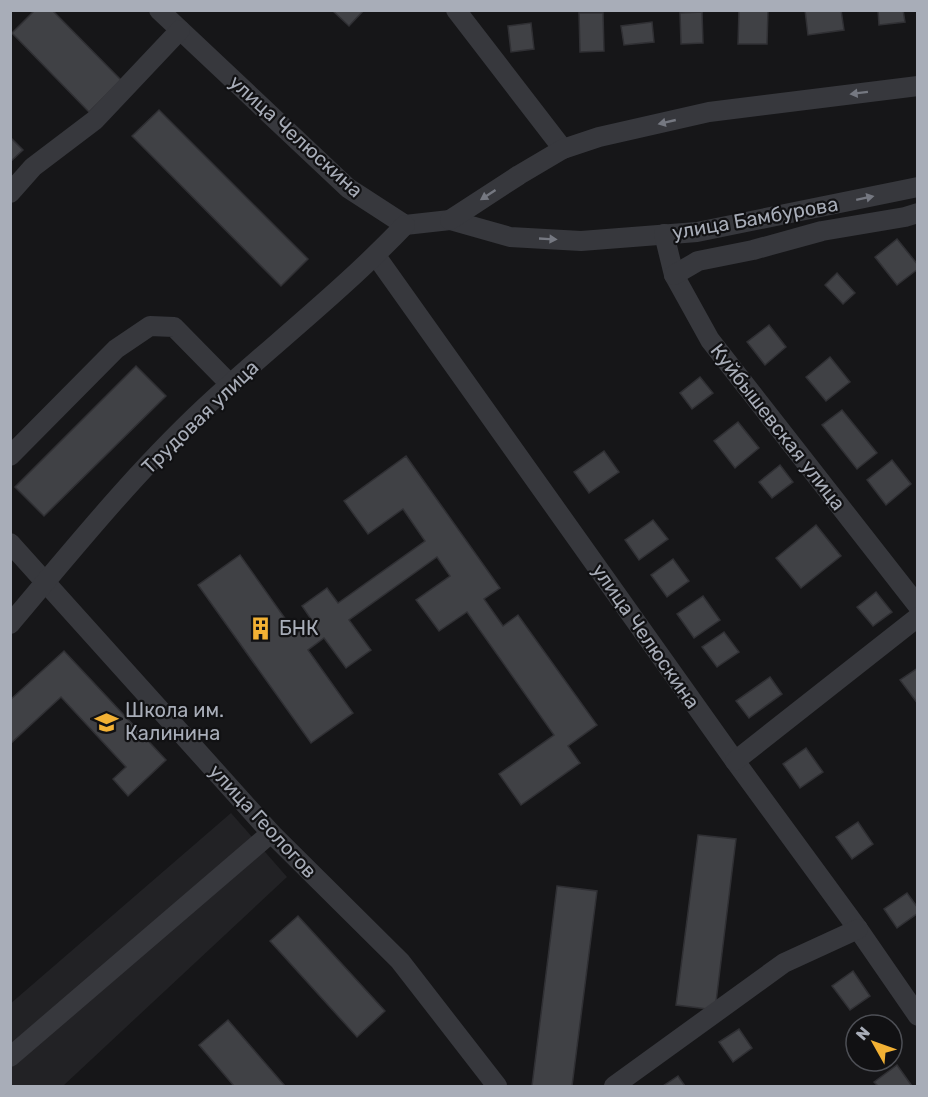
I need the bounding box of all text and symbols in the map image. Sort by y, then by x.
street label: улица Челюскина [224,70,368,202]
one-way arrow [850,88,869,97]
one-way arrow [657,118,676,127]
one-way arrow [481,189,497,201]
street label: улица Бамбурова [670,192,840,244]
one-way arrow [856,192,875,202]
one-way arrow [539,234,558,243]
street label: Куйбышевская улица [705,339,851,515]
street label: Трудовая улица [137,355,263,479]
street label: улица Челюскина [587,559,705,713]
building icon: БНК [248,615,274,641]
place label: БНК [279,616,319,640]
place label: Школа им. Калинина [125,698,224,745]
school or university icon: Школа им. Калинина [94,709,120,735]
street label: улица Геологов [204,759,322,883]
north arrow [844,1013,904,1073]
text: N [852,1023,874,1044]

